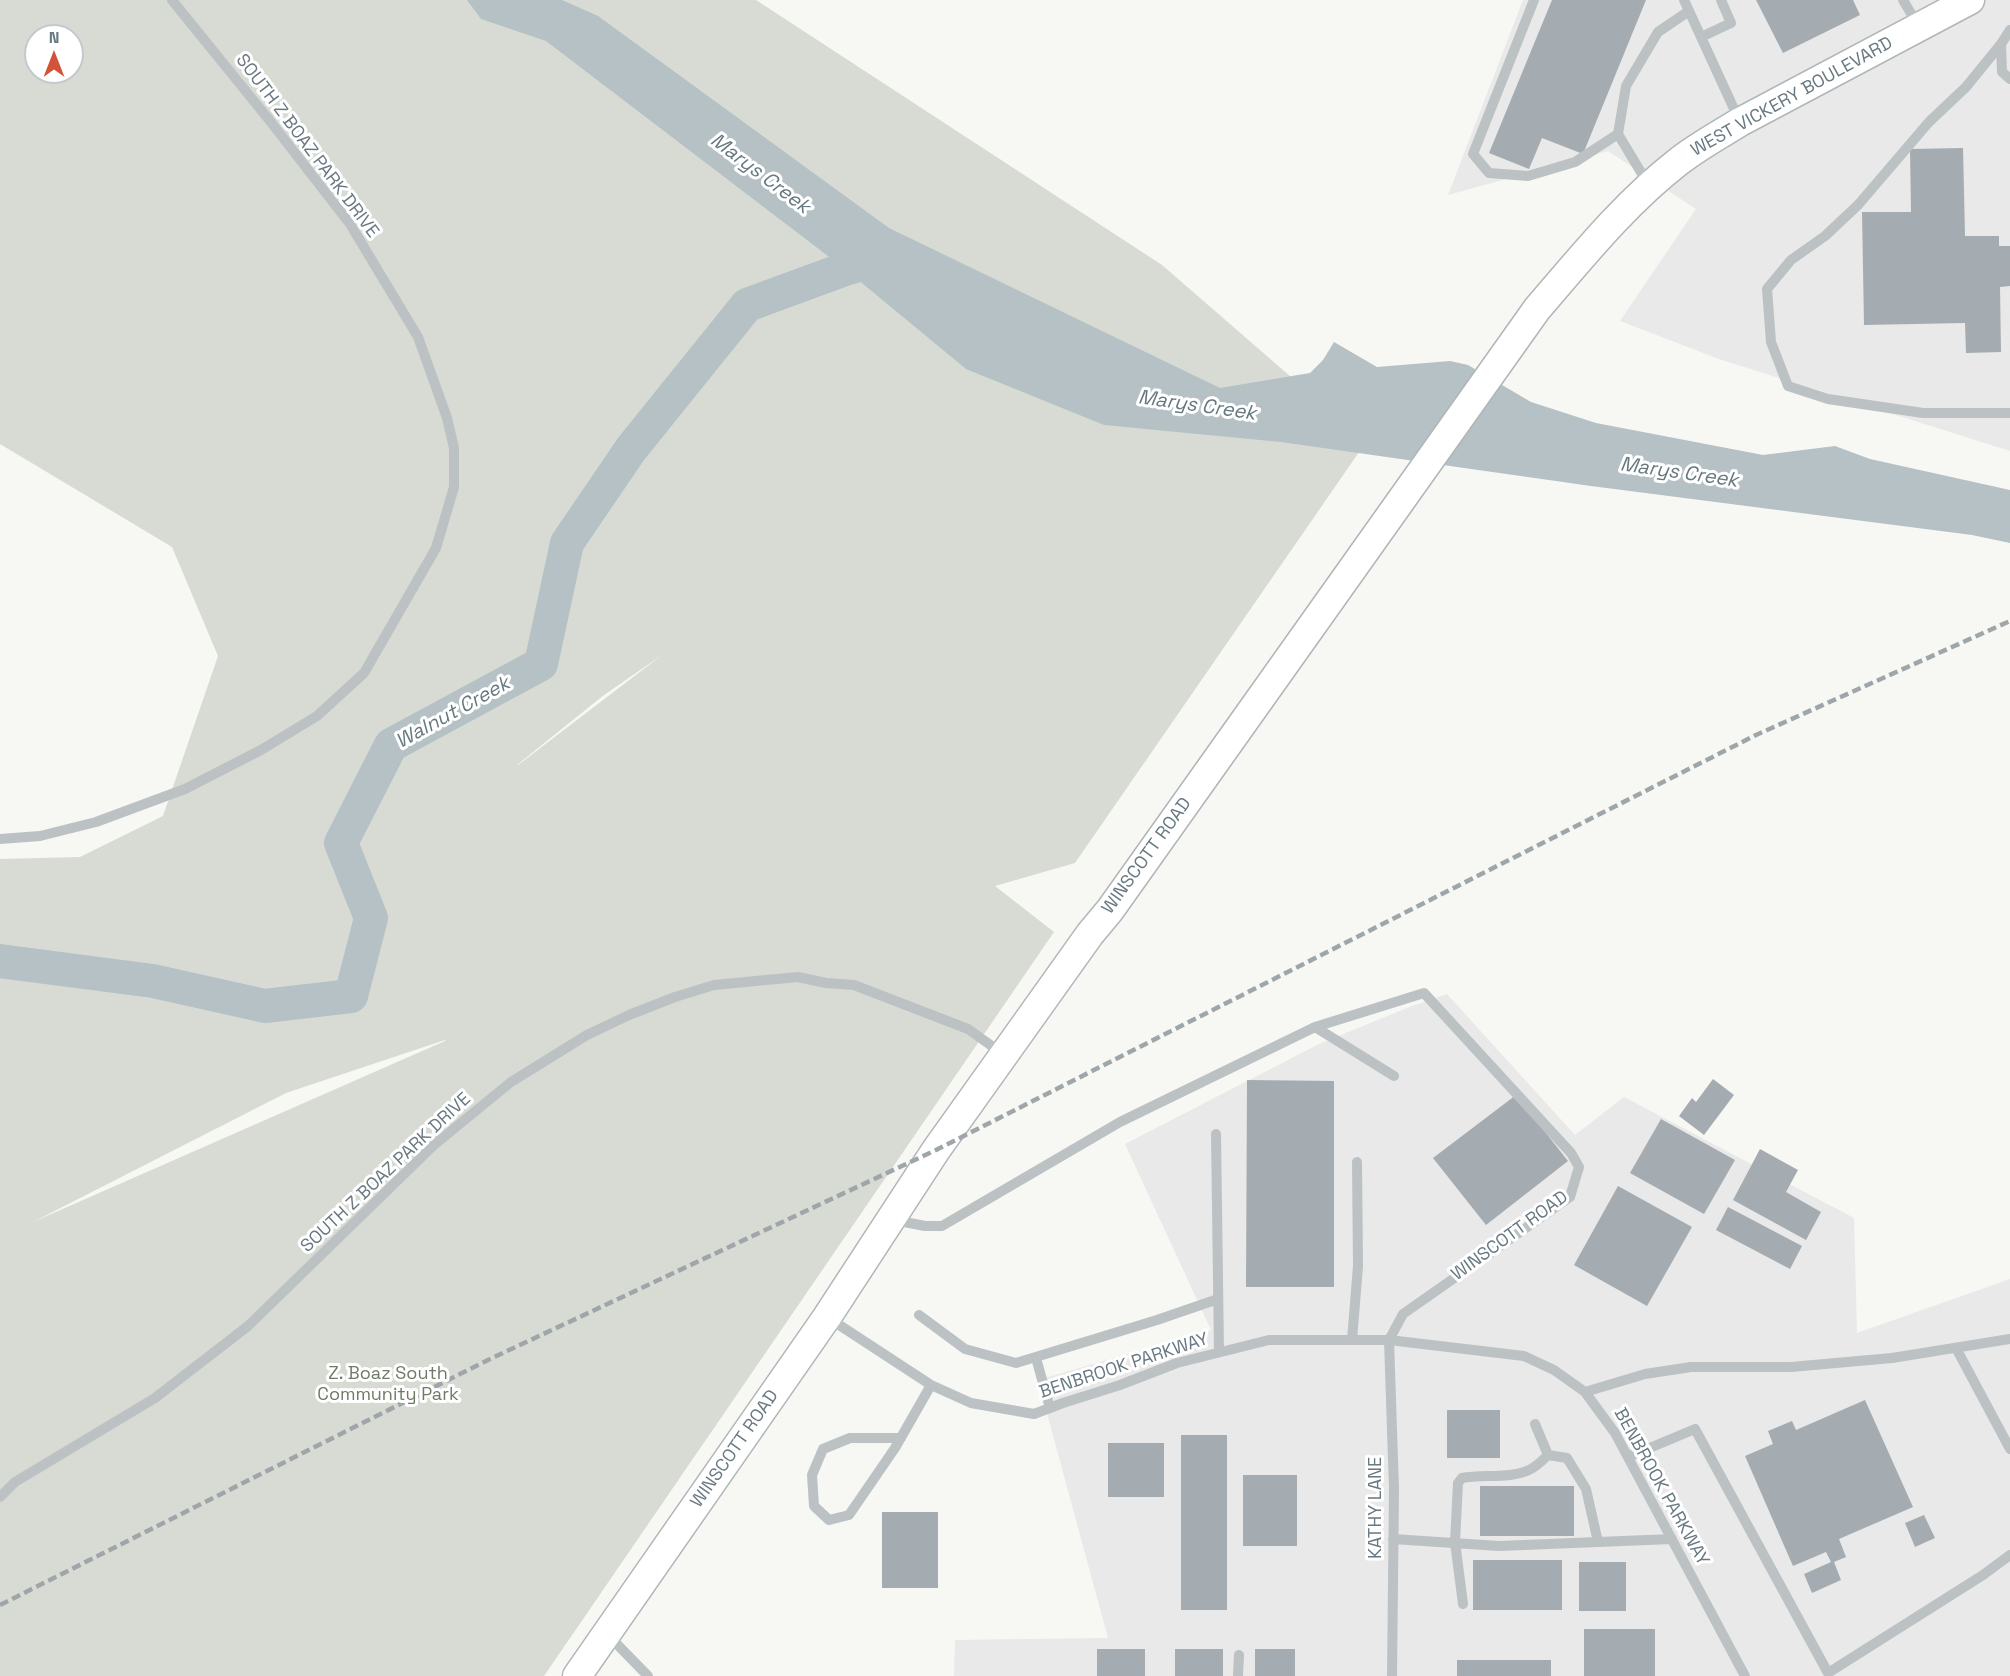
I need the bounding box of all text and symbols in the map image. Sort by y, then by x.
north arrow [24,24,84,84]
text: N [49,27,59,48]
street label: WEST VICKERY BOULEVARD [1687,32,1897,162]
street label: SOUTH Z BOAZ PARK DRIVE [231,50,383,242]
water label: Marys Creek [705,129,815,219]
water label: Marys Creek [1137,386,1257,426]
water label: Marys Creek [1619,453,1739,493]
water label: Walnut Creek [392,672,514,754]
street label: WINSCOTT ROAD [1098,794,1196,918]
street label: SOUTH Z BOAZ PARK DRIVE [297,1089,475,1257]
street label: WINSCOTT ROAD [1448,1187,1572,1285]
street label: BENBROOK PARKWAY [1037,1328,1211,1404]
park label: Z. Boaz South Community Park [317,1363,459,1406]
street label: WINSCOTT ROAD [686,1386,784,1512]
street label: BENBROOK PARKWAY [1609,1405,1713,1569]
street label: KATHY LANE [1365,1457,1387,1559]

